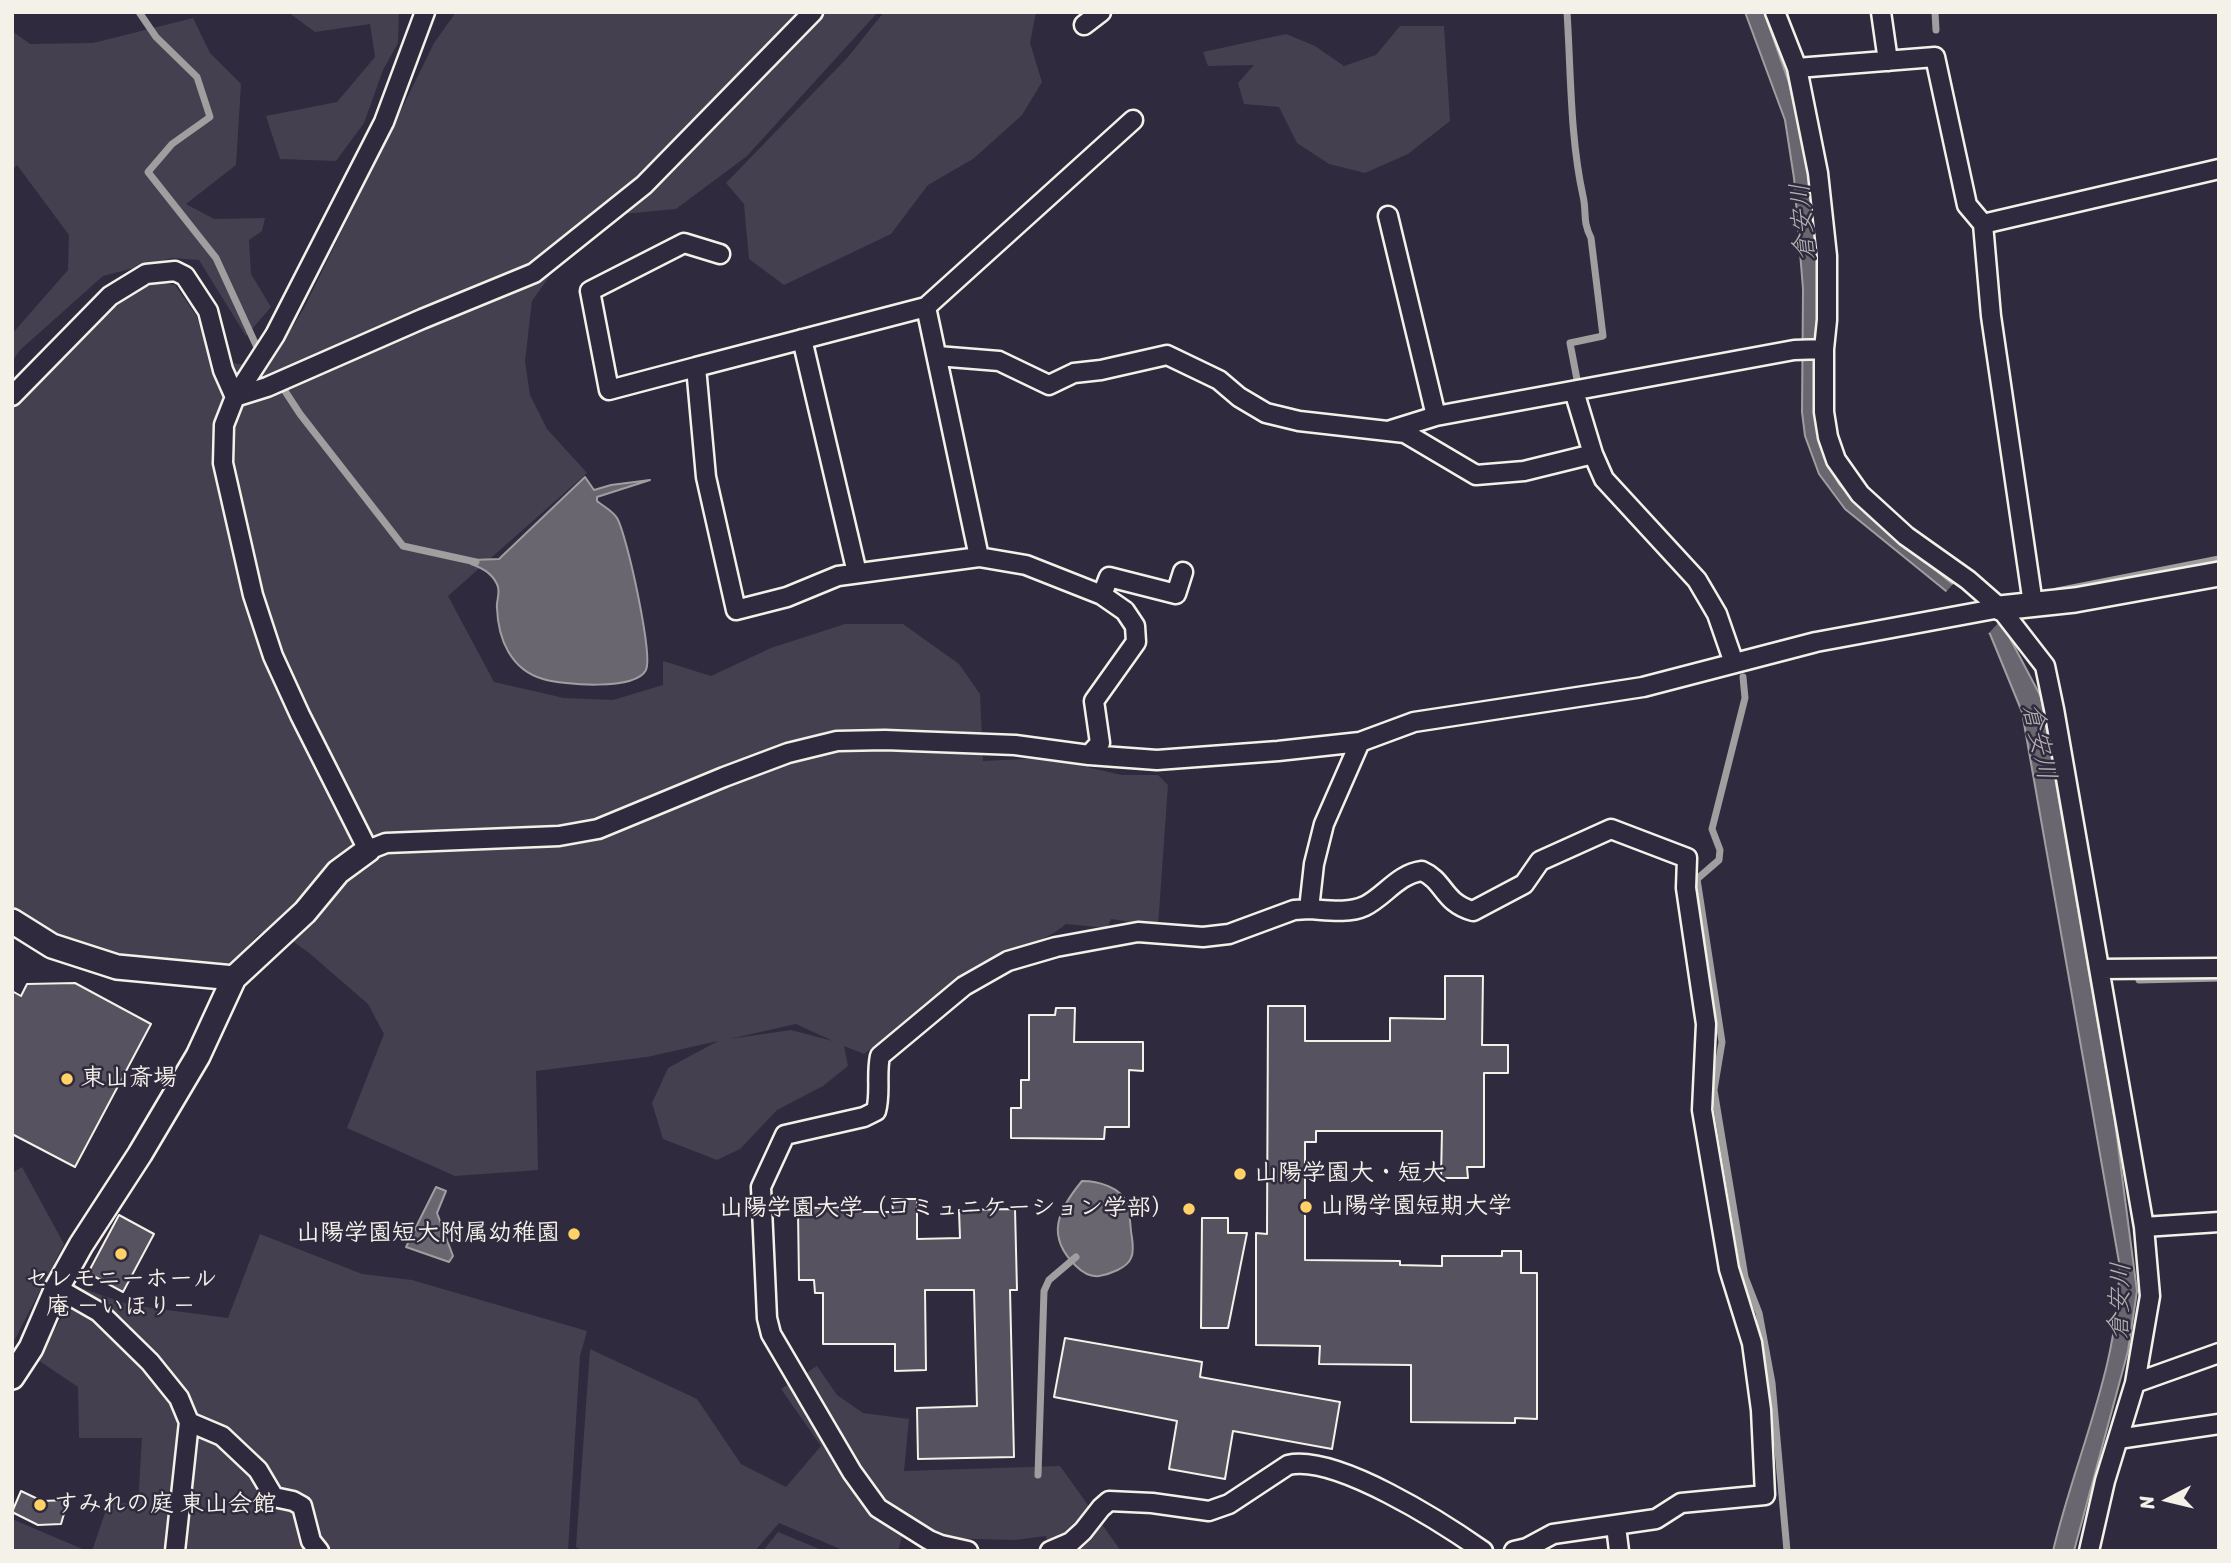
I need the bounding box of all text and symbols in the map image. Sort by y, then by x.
water label: 倉安川 [1786,182,1822,262]
water label: 倉安川 [2015,701,2061,783]
place label: 東山斎場 [81,1065,177,1093]
marker: 東山斎場 [59,1071,75,1087]
place label: 山陽学園大・短大 [1254,1160,1446,1188]
marker: 山陽学園大・短大 [1232,1166,1248,1182]
place label: 山陽学園短期大学 [1320,1193,1512,1221]
place label: 山陽学園大学（コミュニケーション学部） [719,1195,1175,1223]
marker: 山陽学園短期大学 [1298,1199,1314,1215]
marker: 山陽学園大学（コミュニケーション学部） [1181,1201,1197,1217]
place label: 山陽学園短大附属幼稚園 [296,1220,560,1248]
marker: 山陽学園短大附属幼稚園 [566,1226,582,1242]
marker: セレモニーホール 庵 －いほり－ [113,1246,129,1262]
water label: 倉安川 [2104,1261,2138,1341]
place label: セレモニーホール 庵 －いほり－ [25,1266,217,1322]
north arrow [2133,1465,2203,1535]
place label: すみれの庭 東山会館 [54,1491,276,1519]
text: N [2129,1494,2164,1511]
marker: すみれの庭 東山会館 [32,1497,48,1513]

